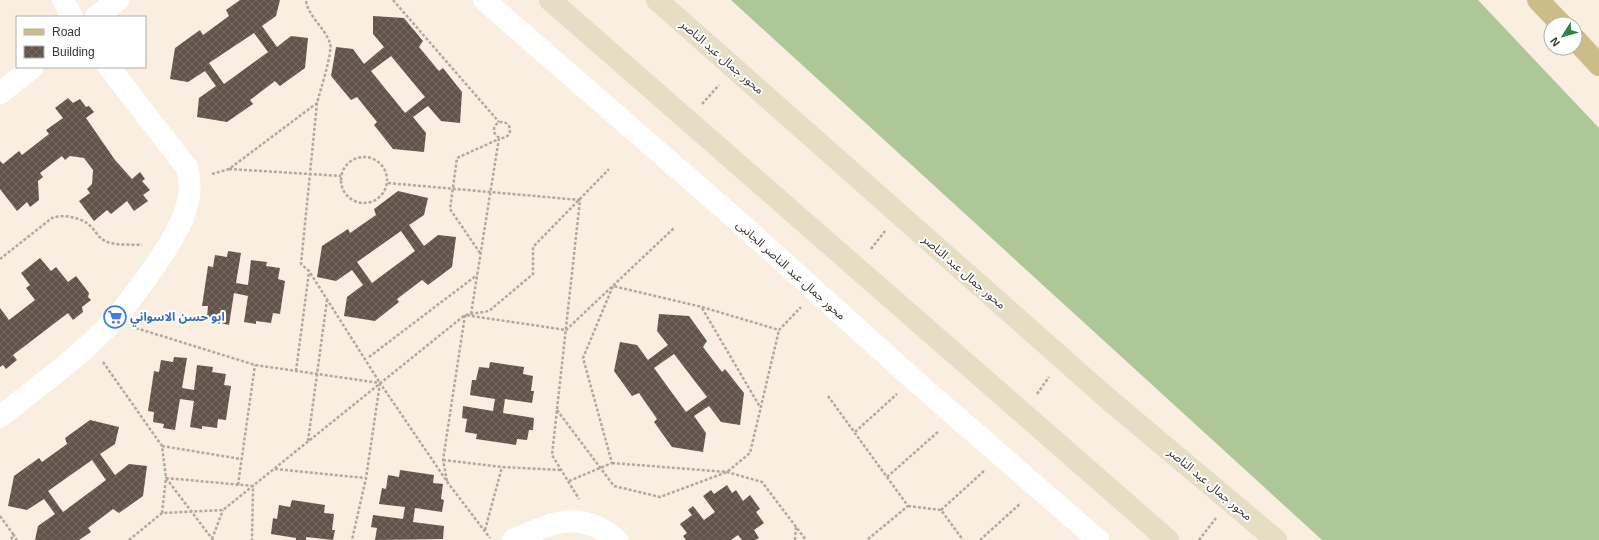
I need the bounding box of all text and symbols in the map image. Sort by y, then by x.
legend [16,16,146,68]
street label: محور جمال عبد الناصر [677,16,766,97]
north arrow [1543,16,1583,56]
text: Road [52,25,81,39]
text: N [1548,35,1562,49]
text: Building [52,45,95,59]
street label: محور جمال عبد الناصر الجانبى [733,217,849,323]
street label: محور جمال عبد الناصر [919,231,1008,312]
supermarket icon: ابو حسن الاسواني [102,304,128,330]
place label: ابو حسن الاسواني [130,310,225,327]
street label: محور جمال عبد الناصر [1164,444,1255,523]

